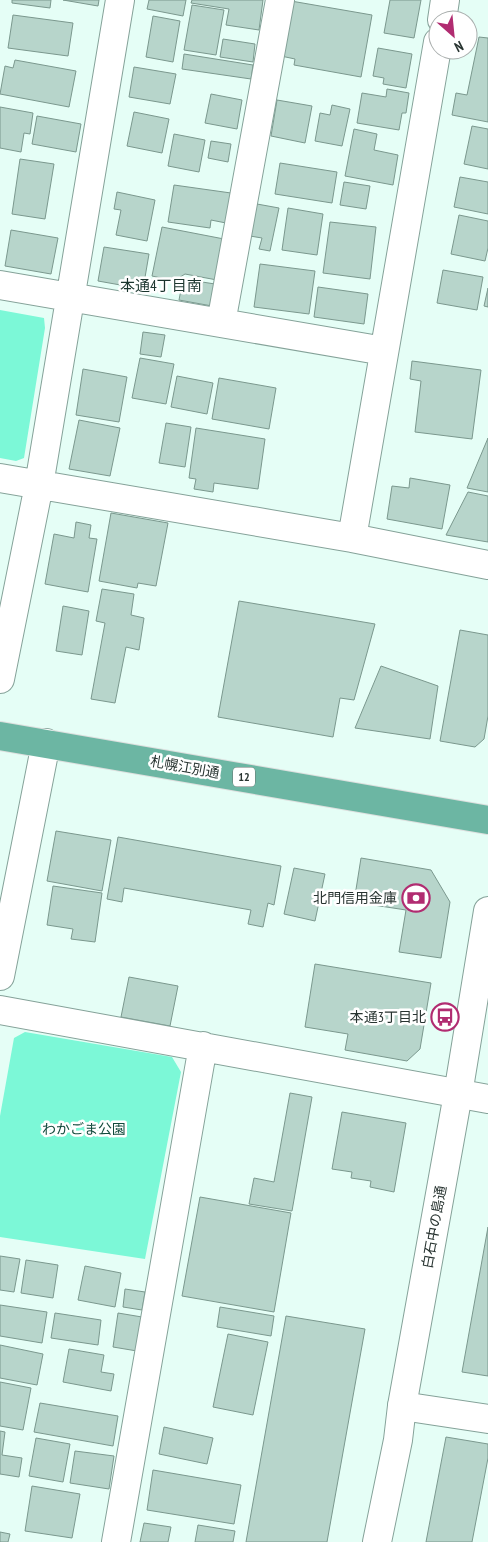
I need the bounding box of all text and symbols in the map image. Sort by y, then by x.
north arrow [428,10,478,60]
text: N [451,37,466,56]
district label: 本通4丁目南 [120,276,202,295]
street label: 札幌江別通 [149,752,221,782]
road number: 12 [233,768,255,786]
bank icon: 北門信用金庫 [401,883,431,913]
place label: 北門信用金庫 [313,889,397,907]
bus stop icon: 本通3丁目北 [430,1002,460,1032]
place label: 本通3丁目北 [350,1008,426,1026]
park label: わかごま公園 [42,1120,126,1138]
street label: 白石中の島通 [418,1184,450,1270]

